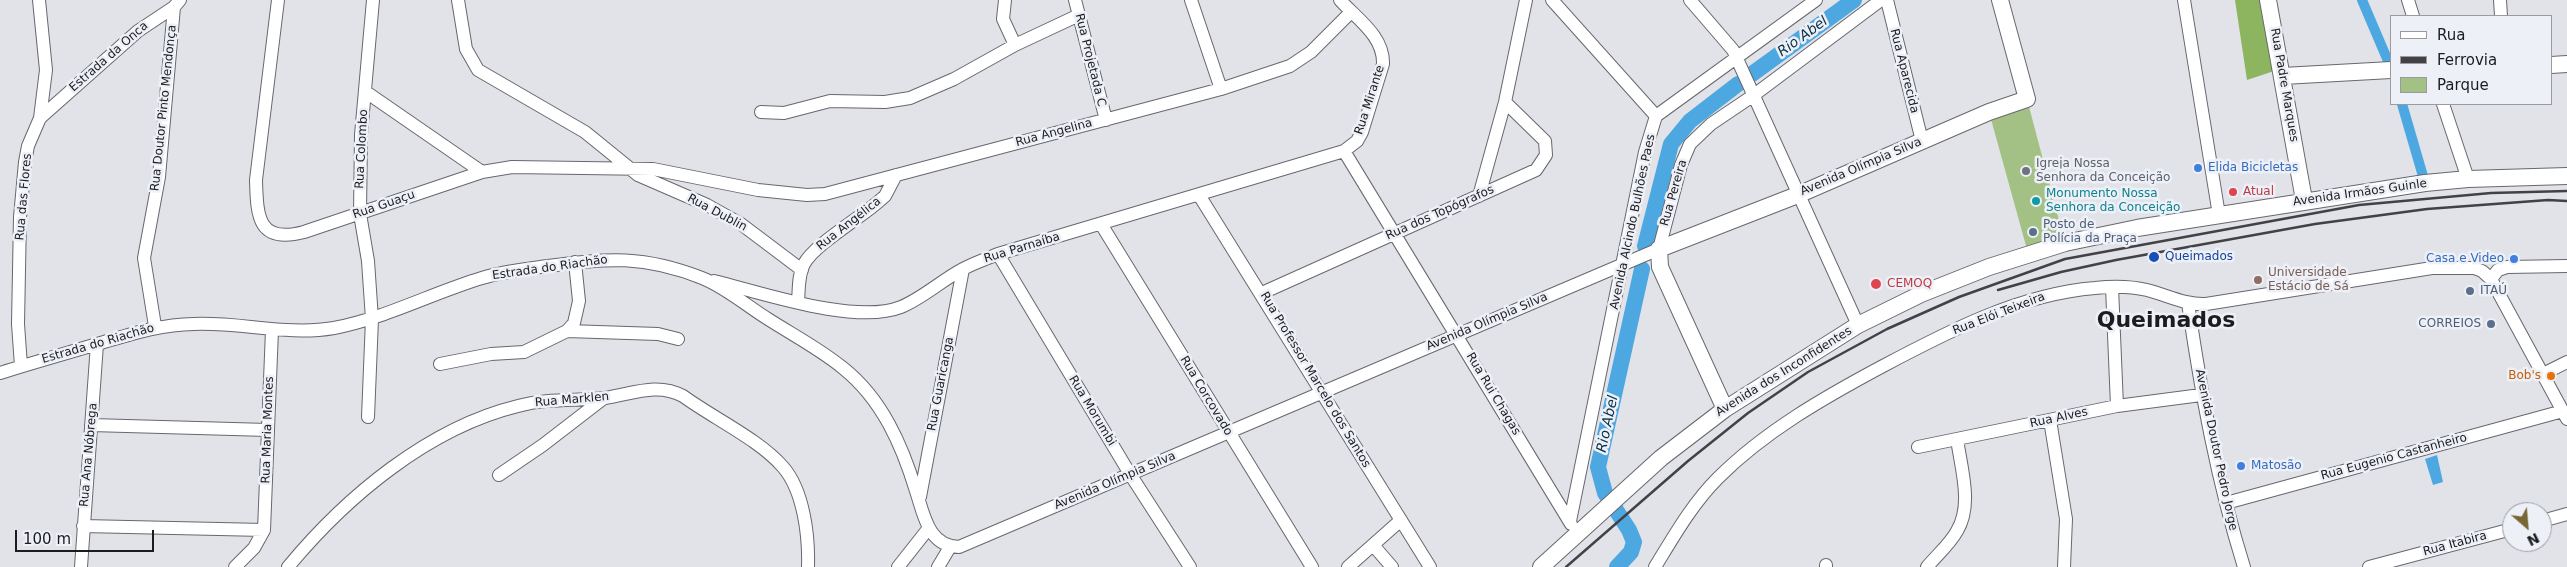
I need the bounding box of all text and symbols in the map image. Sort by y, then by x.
street label: Rua Projetada C [1071,12,1109,108]
water label: Rio Abel [1775,13,1831,61]
legend [2390,15,2552,105]
street label: Estrada da Onca [67,19,151,95]
street label: Rua Doutor Pinto Mendonça [148,24,180,192]
text: Rua [2437,26,2465,44]
street label: Rua Aparecida [1887,27,1921,115]
street label: Rua Padre Marques [2267,27,2301,143]
text: Ferrovia [2437,51,2497,69]
street label: Rua Mirante [1352,63,1388,137]
text: Parque [2437,76,2489,94]
street label: Rua Colombo [353,109,371,189]
street label: Rua Angelina [1014,116,1094,150]
street label: Avenida Alcindo Bulhões Paes [1607,133,1659,311]
street label: Avenida Olímpia Silva [1798,135,1924,199]
street label: Rua das Flores [13,153,35,241]
place label: Igreja Nossa Senhora da Conceição [2036,157,2170,185]
street label: Rua Pereira [1658,158,1690,228]
place label: Elida Bicicletas [2208,161,2298,175]
marker: Elida Bicicletas [2192,162,2204,174]
marker: Igreja Nossa Senhora da Conceição [2020,165,2032,177]
street label: Avenida Irmãos Guinle [2292,176,2428,210]
street label: Rua dos Topógrafos [1384,183,1496,243]
place label: Atual [2243,185,2274,199]
marker: Atual [2227,186,2239,198]
place label: Monumento Nossa Senhora da Conceição [2046,187,2180,215]
street label: Rua Guaçu [351,188,417,222]
street label: Rua Dublin [685,191,749,235]
street label: Rua Angélica [814,194,884,254]
marker: Monumento Nossa Senhora da Conceição [2030,195,2042,207]
place label: Posto de Polícia da Praça [2043,218,2137,246]
marker: Posto de Polícia da Praça [2027,226,2039,238]
street label: Rua Parnaíba [982,230,1062,266]
marker: Queimados [2147,250,2161,264]
place label: Queimados [2165,250,2233,264]
place label: Casa e Video [2426,252,2504,266]
street label: Estrada do Riachão [491,253,609,283]
marker: Casa e Video [2508,253,2520,265]
place label: Universidade Estácio de Sá [2268,266,2349,294]
marker: Universidade Estácio de Sá [2252,274,2264,286]
marker: CEMOQ [1869,277,1883,291]
place label: CEMOQ [1887,277,1932,291]
place label: ITAÚ [2480,284,2507,298]
marker: ITAÚ [2464,285,2476,297]
street label: Rua Professor Marcelo dos Santos [1257,289,1373,471]
street label: Avenida Olímpia Silva [1424,290,1550,354]
street label: Rua Elói Teixeira [1951,290,2047,338]
district label: Queimados [2097,308,2235,334]
place label: CORREIOS [2418,317,2481,331]
marker: CORREIOS [2485,318,2497,330]
street label: Estrada do Riachão [40,321,156,367]
street label: Avenida dos Inconfidentes [1713,324,1855,420]
street label: Rua Guaricanga [925,336,957,432]
street label: Rua Rui Chagas [1463,350,1523,438]
street label: Rua Corcovado [1177,354,1235,438]
street label: Avenida Doutor Pedro Jorge [2192,368,2240,532]
place label: Bob's [2508,369,2541,383]
marker: Bob's [2545,370,2557,382]
street label: Rua Morumbi [1065,373,1119,449]
street label: Rua Maria Montes [259,376,277,484]
street label: Rua Marklen [534,390,610,410]
water label: Rio Abel [1594,394,1622,454]
street label: Rua Ana Nóbrega [77,402,101,508]
street label: Rua Alves [2029,405,2089,431]
street label: Rua Eugenio Castanheiro [2319,431,2469,483]
street label: Avenida Olímpia Silva [1052,449,1178,513]
place label: Matosão [2251,459,2302,473]
marker: Matosão [2235,460,2247,472]
north arrow [2502,502,2552,552]
scale bar [18,520,156,552]
street label: Rua Itabira [2422,529,2488,559]
text: 100 m [23,530,71,548]
text: N [2525,530,2542,549]

